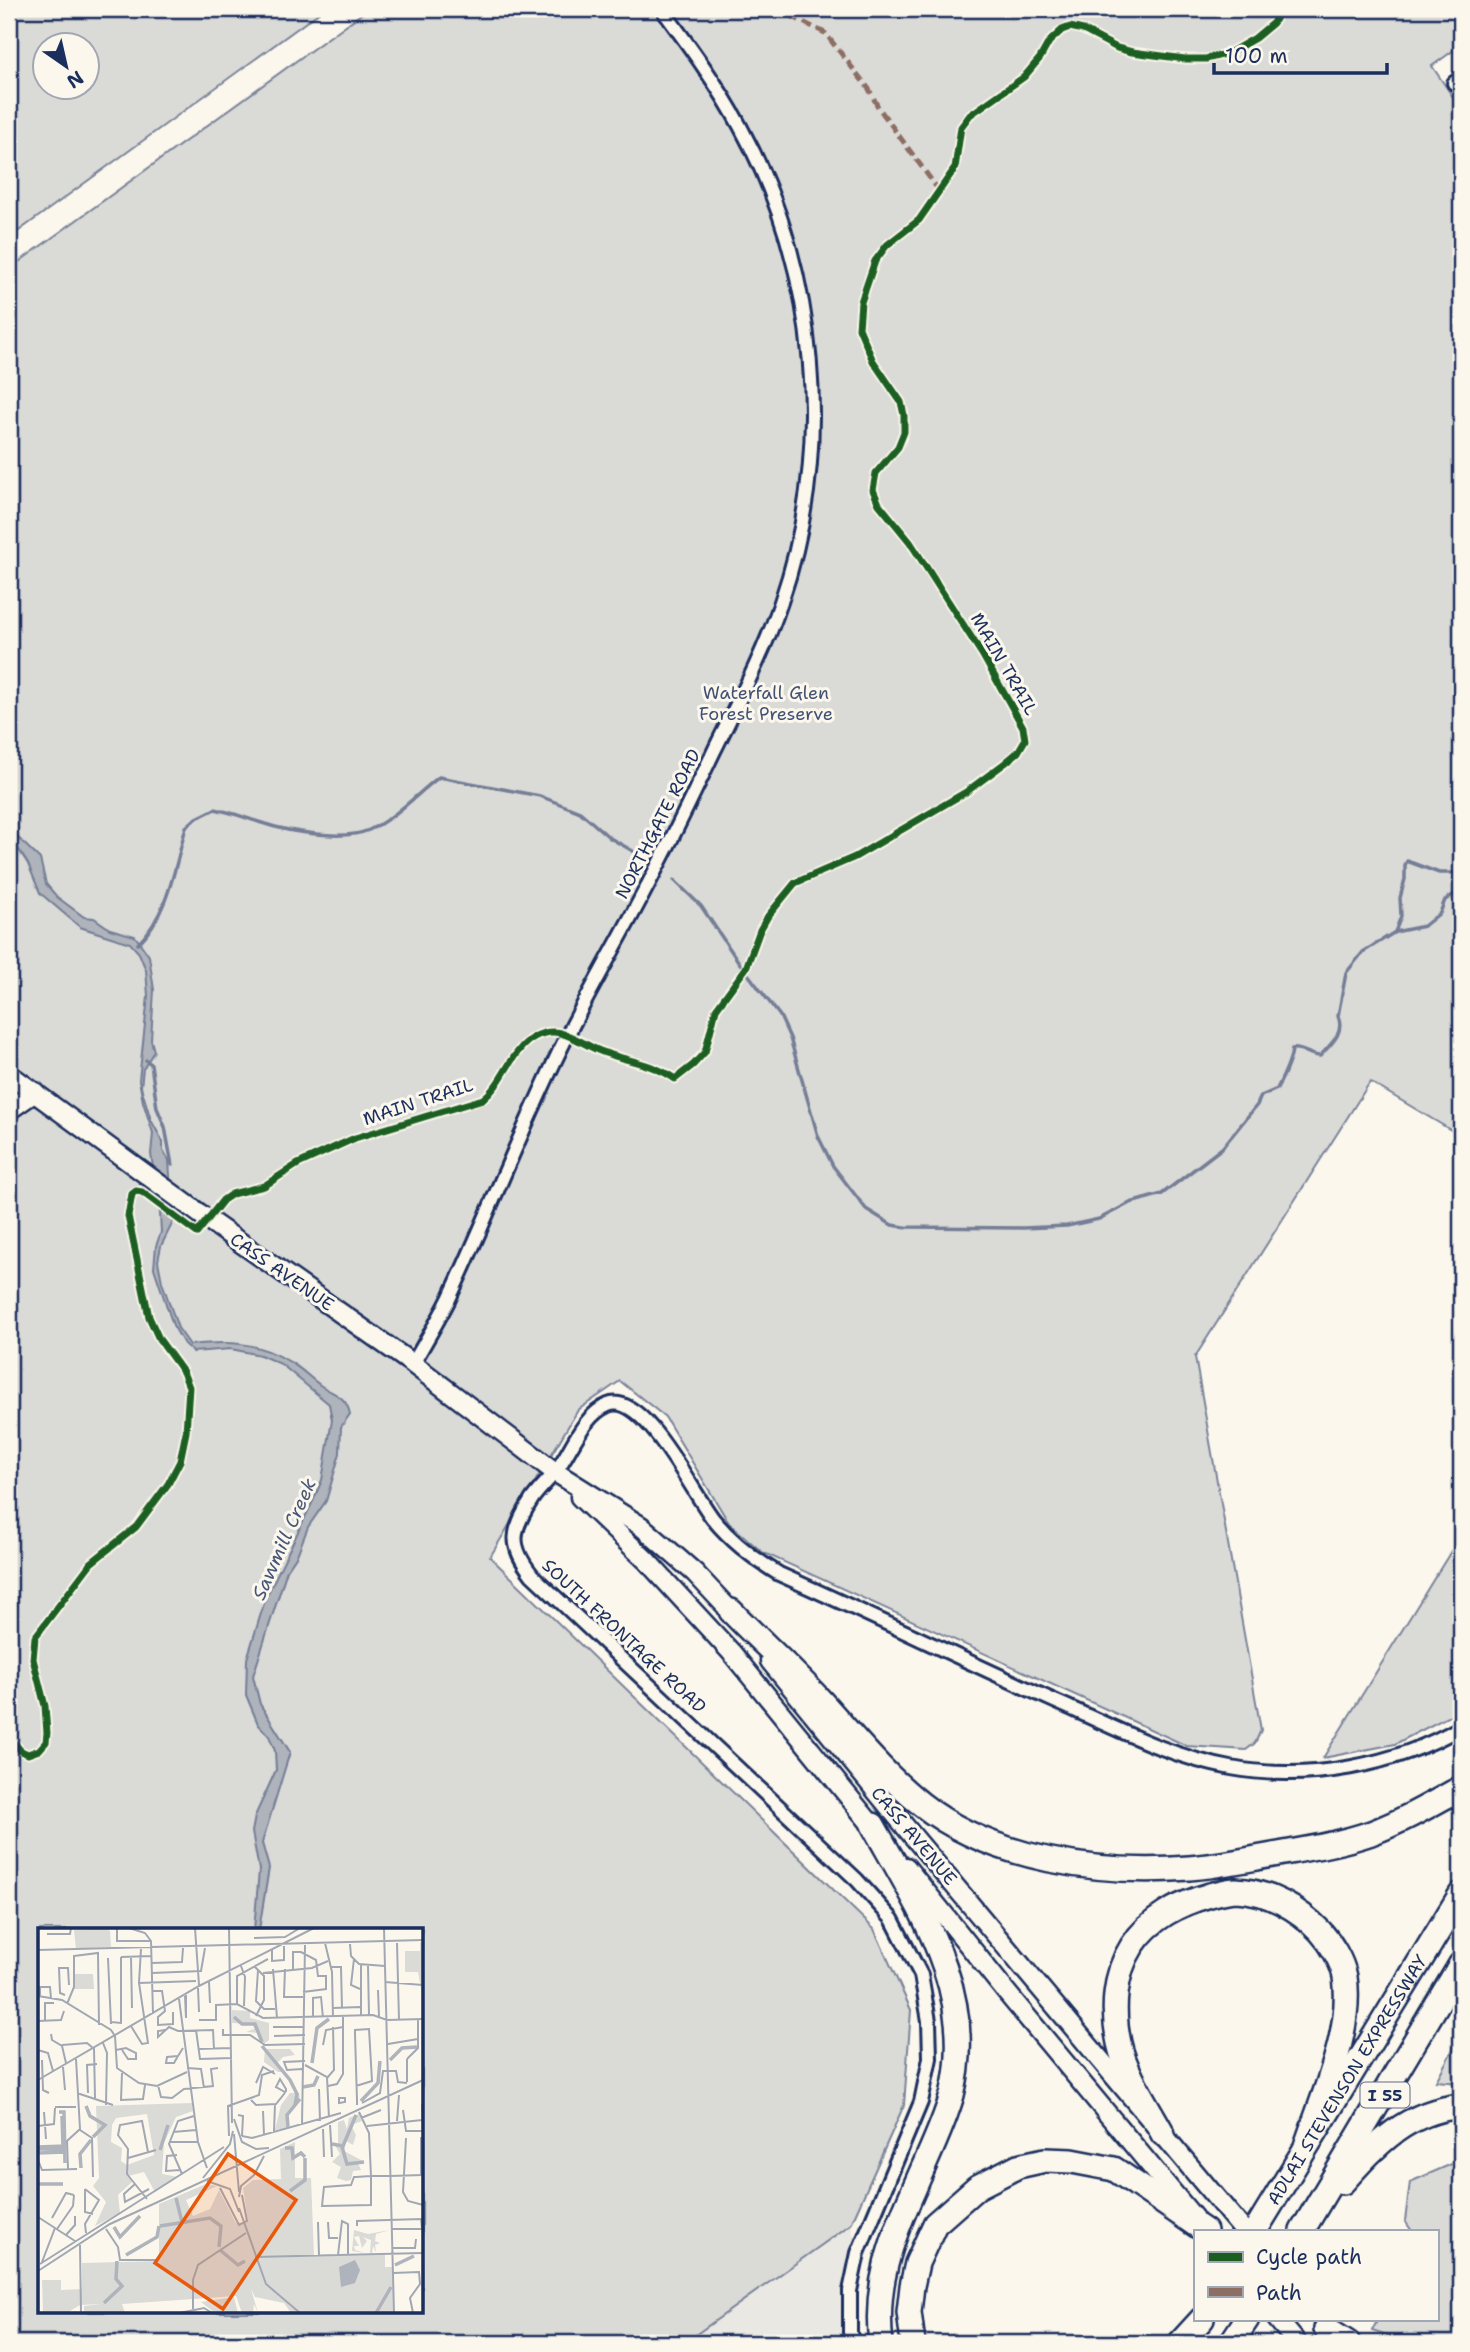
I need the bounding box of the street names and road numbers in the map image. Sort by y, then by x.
street label: MAIN TRAIL [965,608,1043,720]
street label: NORTHGATE ROAD [610,745,706,903]
street label: MAIN TRAIL [360,1073,476,1131]
street label: CASS AVENUE [225,1227,339,1317]
street label: SOUTH FRONTAGE ROAD [537,1554,711,1718]
street label: CASS AVENUE [866,1782,962,1890]
street label: ADLAI STEVENSON EXPRESSWAY [1262,1950,1433,2210]
road number: I 55 [1360,2082,1410,2108]

